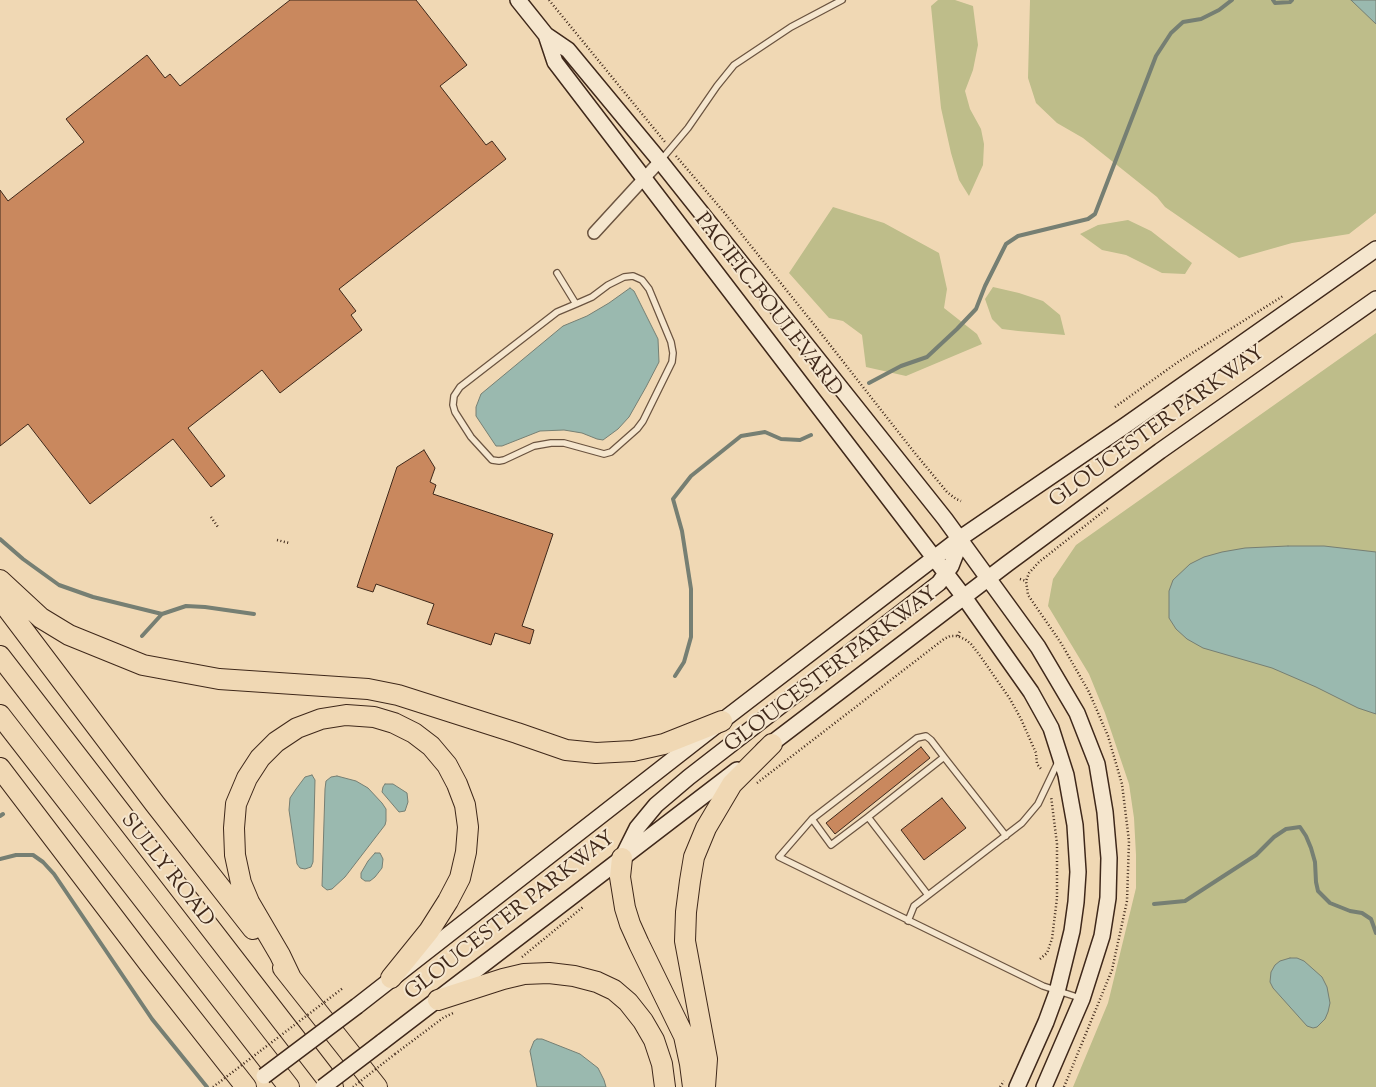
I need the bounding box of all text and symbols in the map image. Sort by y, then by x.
street label: PACIFIC BOULEVARD [687,209,847,403]
street label: GLOUCESTER PARKWAY [1045,341,1271,515]
street label: GLOUCESTER PARKWAY [721,583,943,759]
street label: SULLY ROAD [114,809,218,933]
street label: GLOUCESTER PARKWAY [401,827,621,1007]

